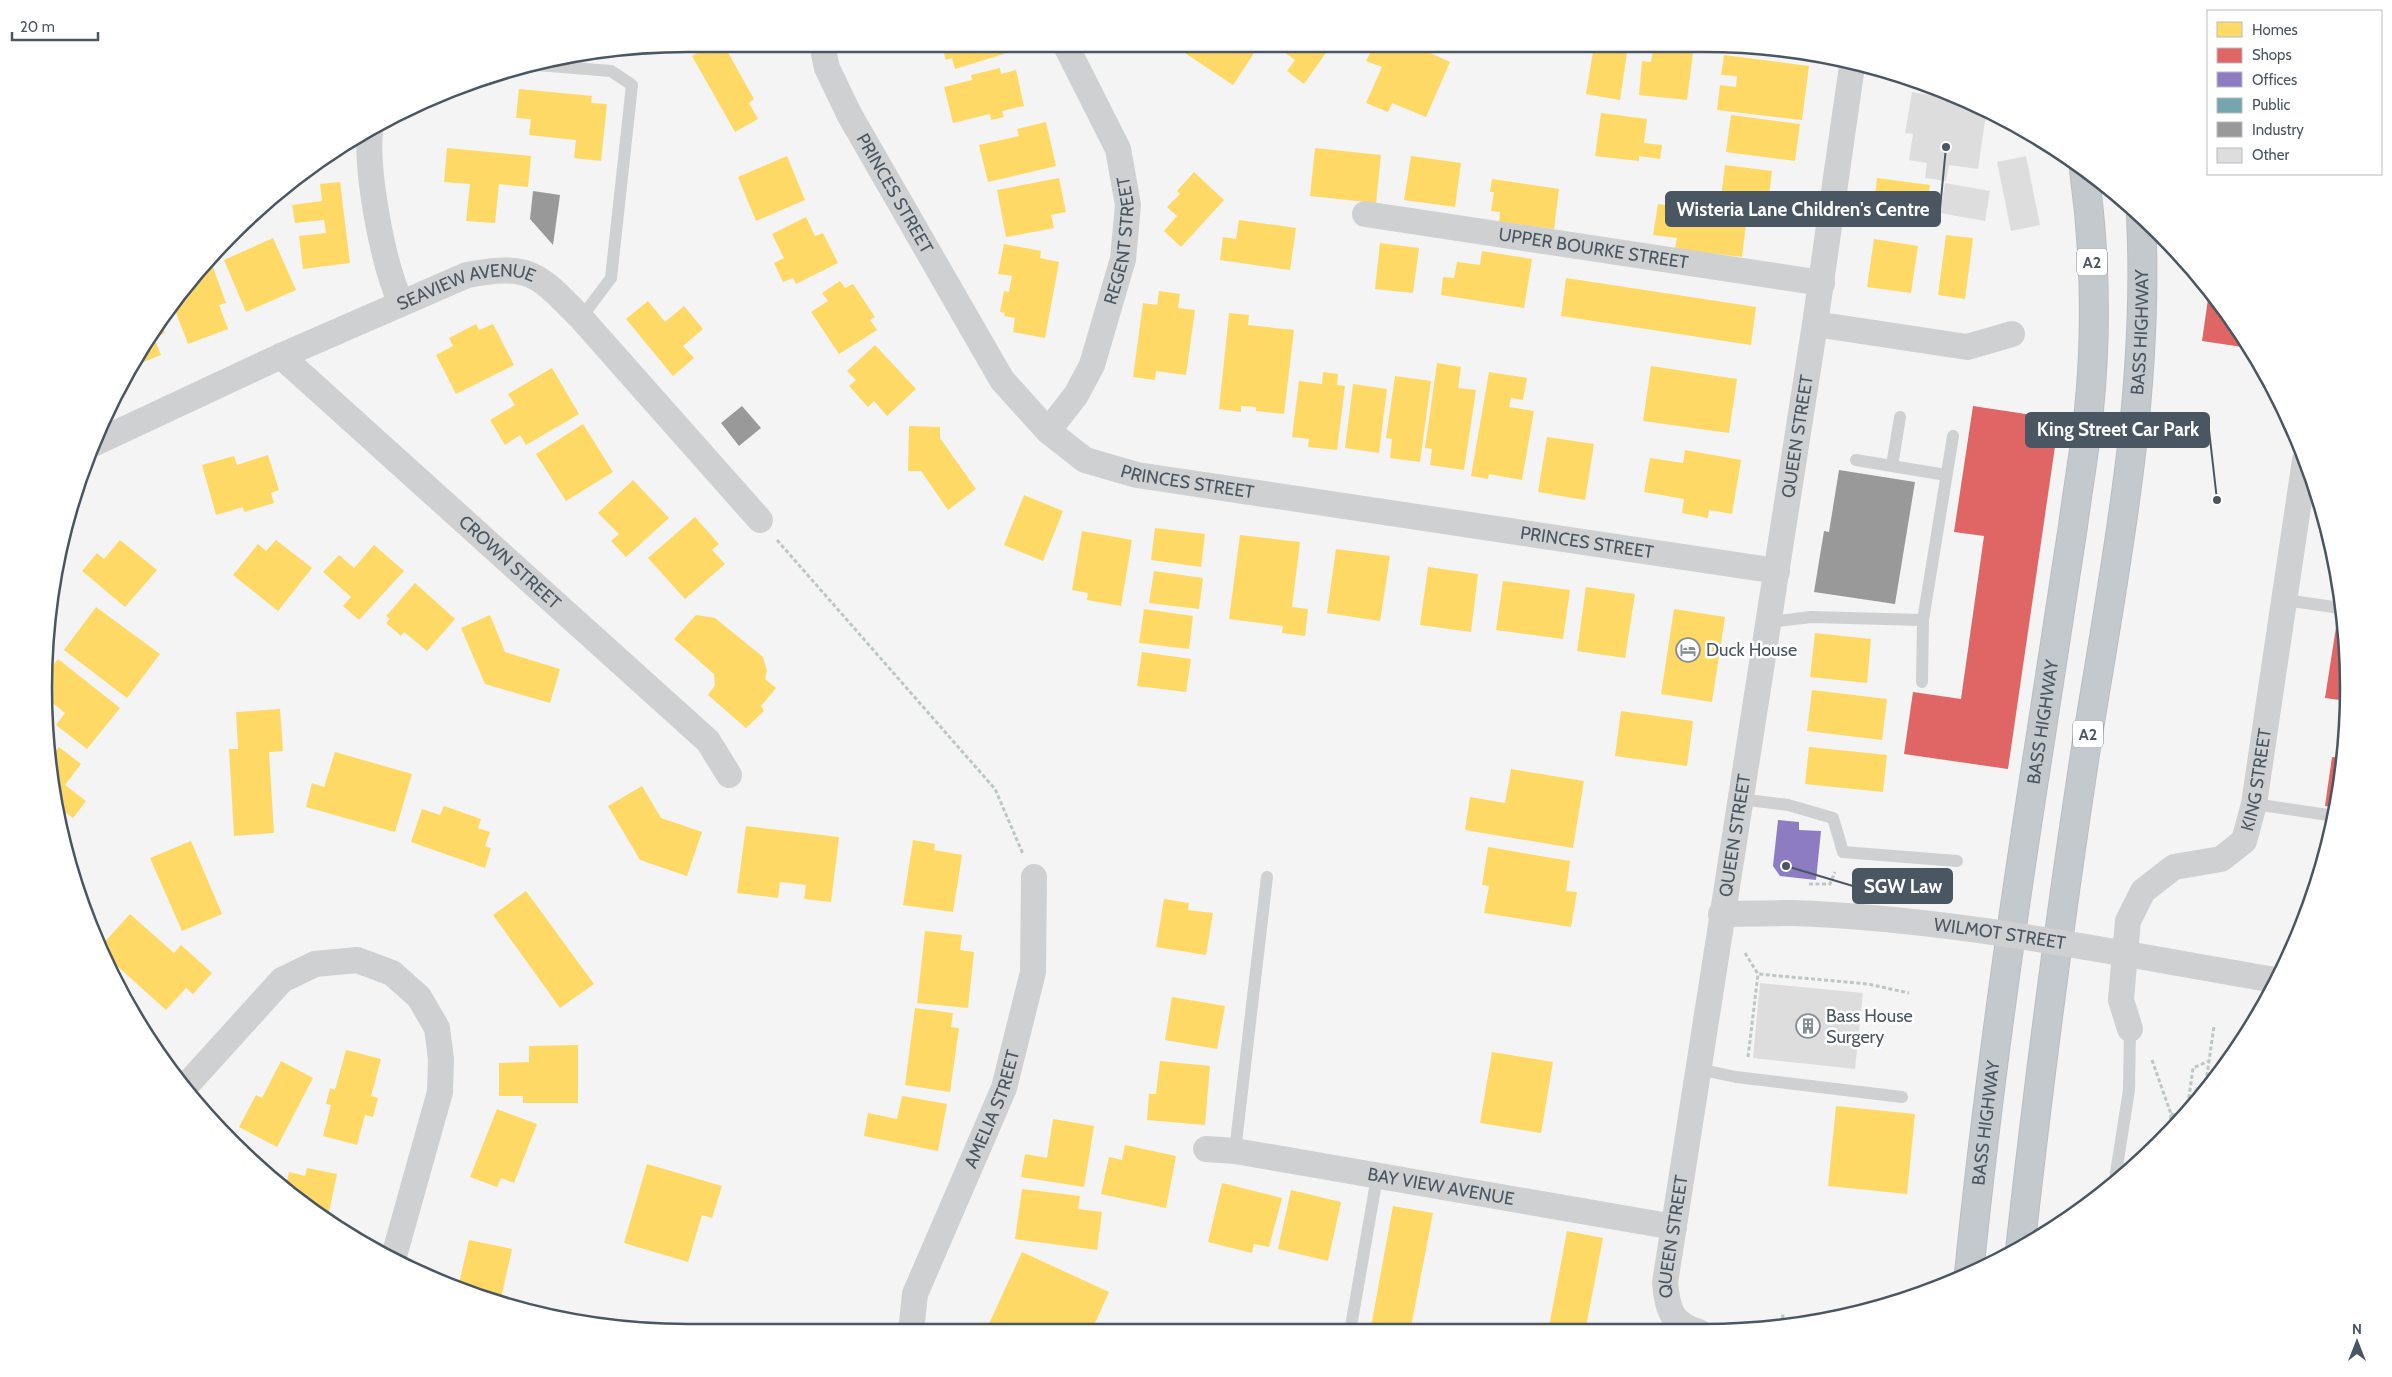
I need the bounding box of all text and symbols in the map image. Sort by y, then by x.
scale bar [12,10,99,42]
legend [2207,10,2382,175]
text: 20 m [20,18,55,36]
text: Homes [2252,21,2298,39]
text: Shops [2252,46,2292,64]
text: Offices [2252,71,2297,89]
text: Public [2252,96,2290,114]
text: Industry [2252,121,2304,139]
street label: PRINCES STREET [852,130,938,258]
text: Other [2252,146,2289,164]
street label: REGENT STREET [1099,175,1139,307]
callout: Wisteria Lane Children's Centre [1666,192,1940,226]
text: Wisteria Lane Children's Centre [1676,198,1930,221]
street label: UPPER BOURKE STREET [1497,223,1690,274]
road number: A2 [2077,248,2107,276]
street label: SEAVIEW AVENUE [394,259,539,315]
street label: BASS HIGHWAY [2126,269,2153,396]
street label: QUEEN STREET [1777,373,1818,499]
callout: King Street Car Park [2026,413,2209,447]
text: King Street Car Park [2037,418,2200,441]
street label: PRINCES STREET [1118,460,1256,503]
street label: CROWN STREET [454,511,566,614]
street label: PRINCES STREET [1519,522,1655,563]
hotel icon: Duck House [1675,637,1701,663]
place label: Duck House [1706,639,1797,661]
street label: BASS HIGHWAY [2022,658,2063,786]
road number: A2 [2073,721,2103,748]
street label: KING STREET [2236,726,2276,834]
street label: QUEEN STREET [1715,772,1756,899]
callout: SGW Law [1853,869,1952,903]
text: SGW Law [1864,875,1943,898]
street label: WILMOT STREET [1933,913,2068,954]
place label: Bass House Surgery [1826,1005,1913,1048]
building icon: Bass House Surgery [1795,1013,1821,1039]
street label: AMELIA STREET [960,1047,1024,1171]
street label: BASS HIGHWAY [1967,1058,2005,1187]
street label: BAY VIEW AVENUE [1366,1163,1516,1210]
street label: QUEEN STREET [1654,1173,1693,1300]
north arrow [2332,1317,2382,1367]
text: N [2352,1320,2362,1338]

